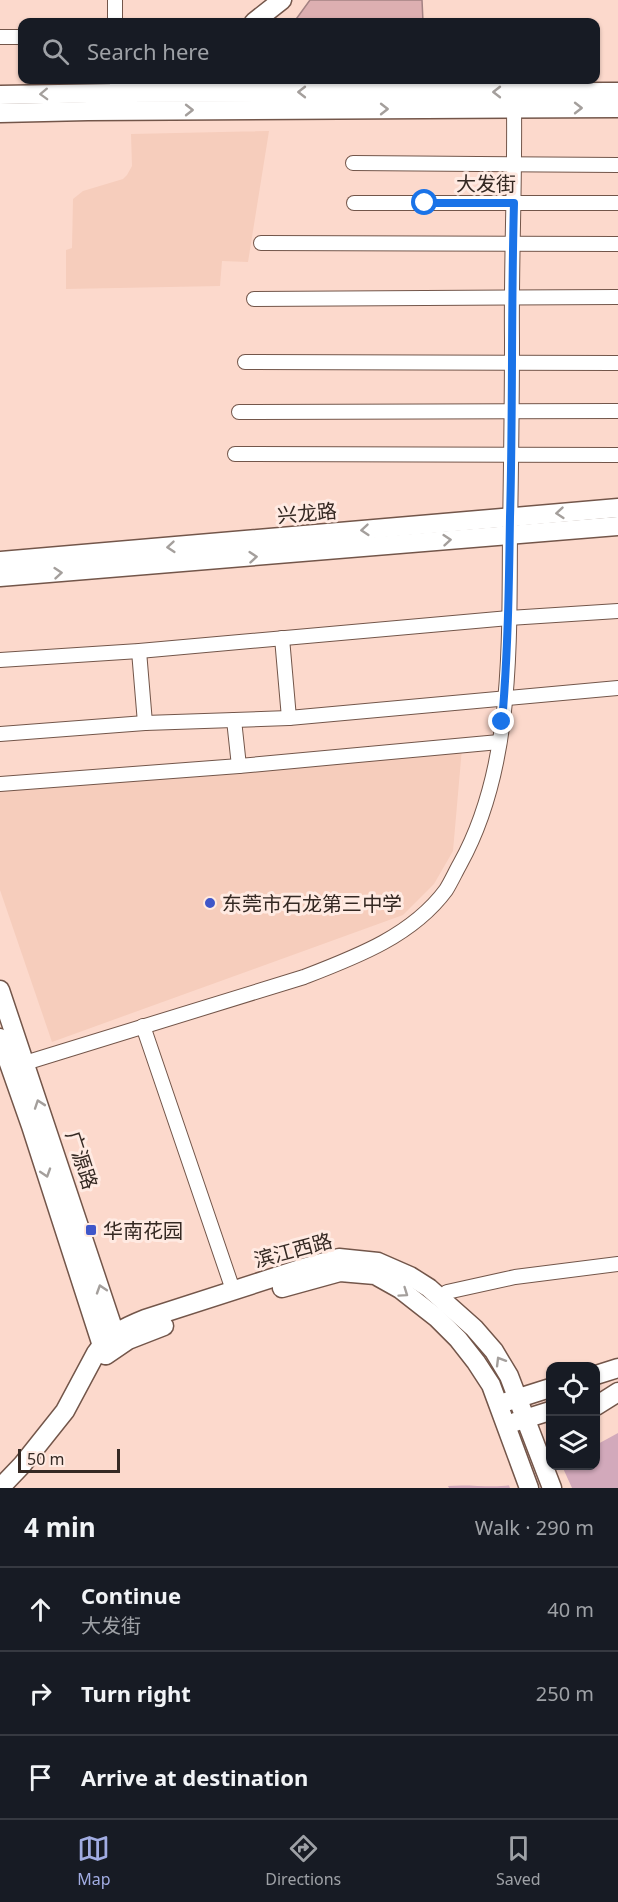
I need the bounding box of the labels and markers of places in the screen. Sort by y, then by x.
place label: 东莞市石龙第三中学 [222,890,402,917]
marker: 东莞市石龙第三中学 [203,896,217,910]
place label: 华南花园 [103,1217,183,1244]
marker: 华南花园 [84,1223,98,1237]

